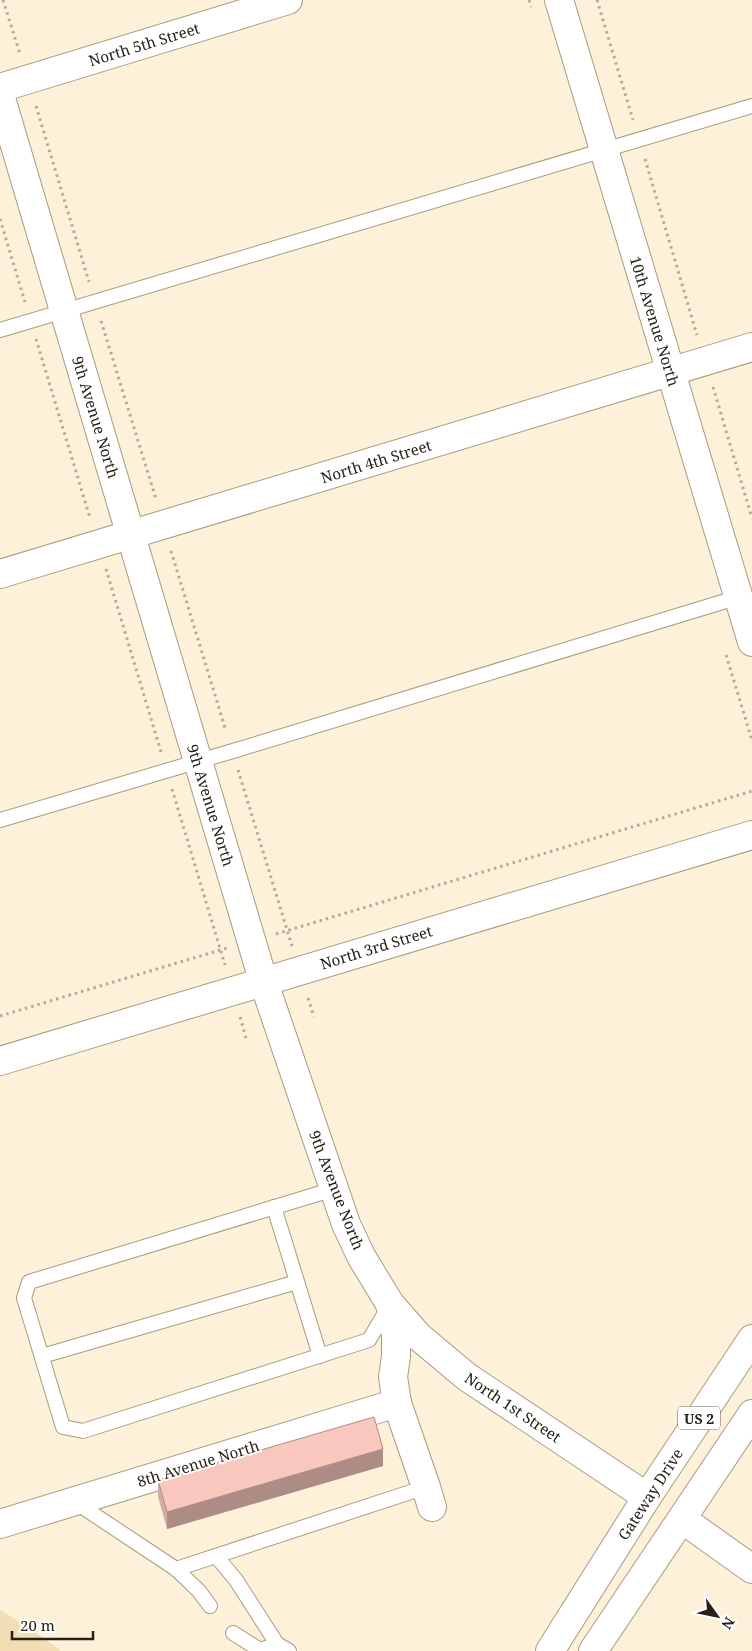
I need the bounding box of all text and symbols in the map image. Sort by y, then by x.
street label: North 5th Street [86,18,202,70]
street label: 10th Avenue North [626,254,684,389]
street label: 9th Avenue North [68,354,124,481]
street label: North 4th Street [318,435,434,487]
street label: 9th Avenue North [183,742,239,869]
street label: North 3rd Street [317,920,435,974]
street label: 9th Avenue North [305,1127,369,1253]
street label: North 1st Street [461,1367,565,1447]
road number: US 2 [678,1406,720,1430]
street label: 8th Avenue North [135,1435,262,1491]
street label: Gateway Drive [613,1444,687,1544]
north arrow [692,1591,742,1641]
scale bar [12,1608,94,1640]
text: N [717,1614,739,1633]
text: 20 m [20,1615,55,1635]

